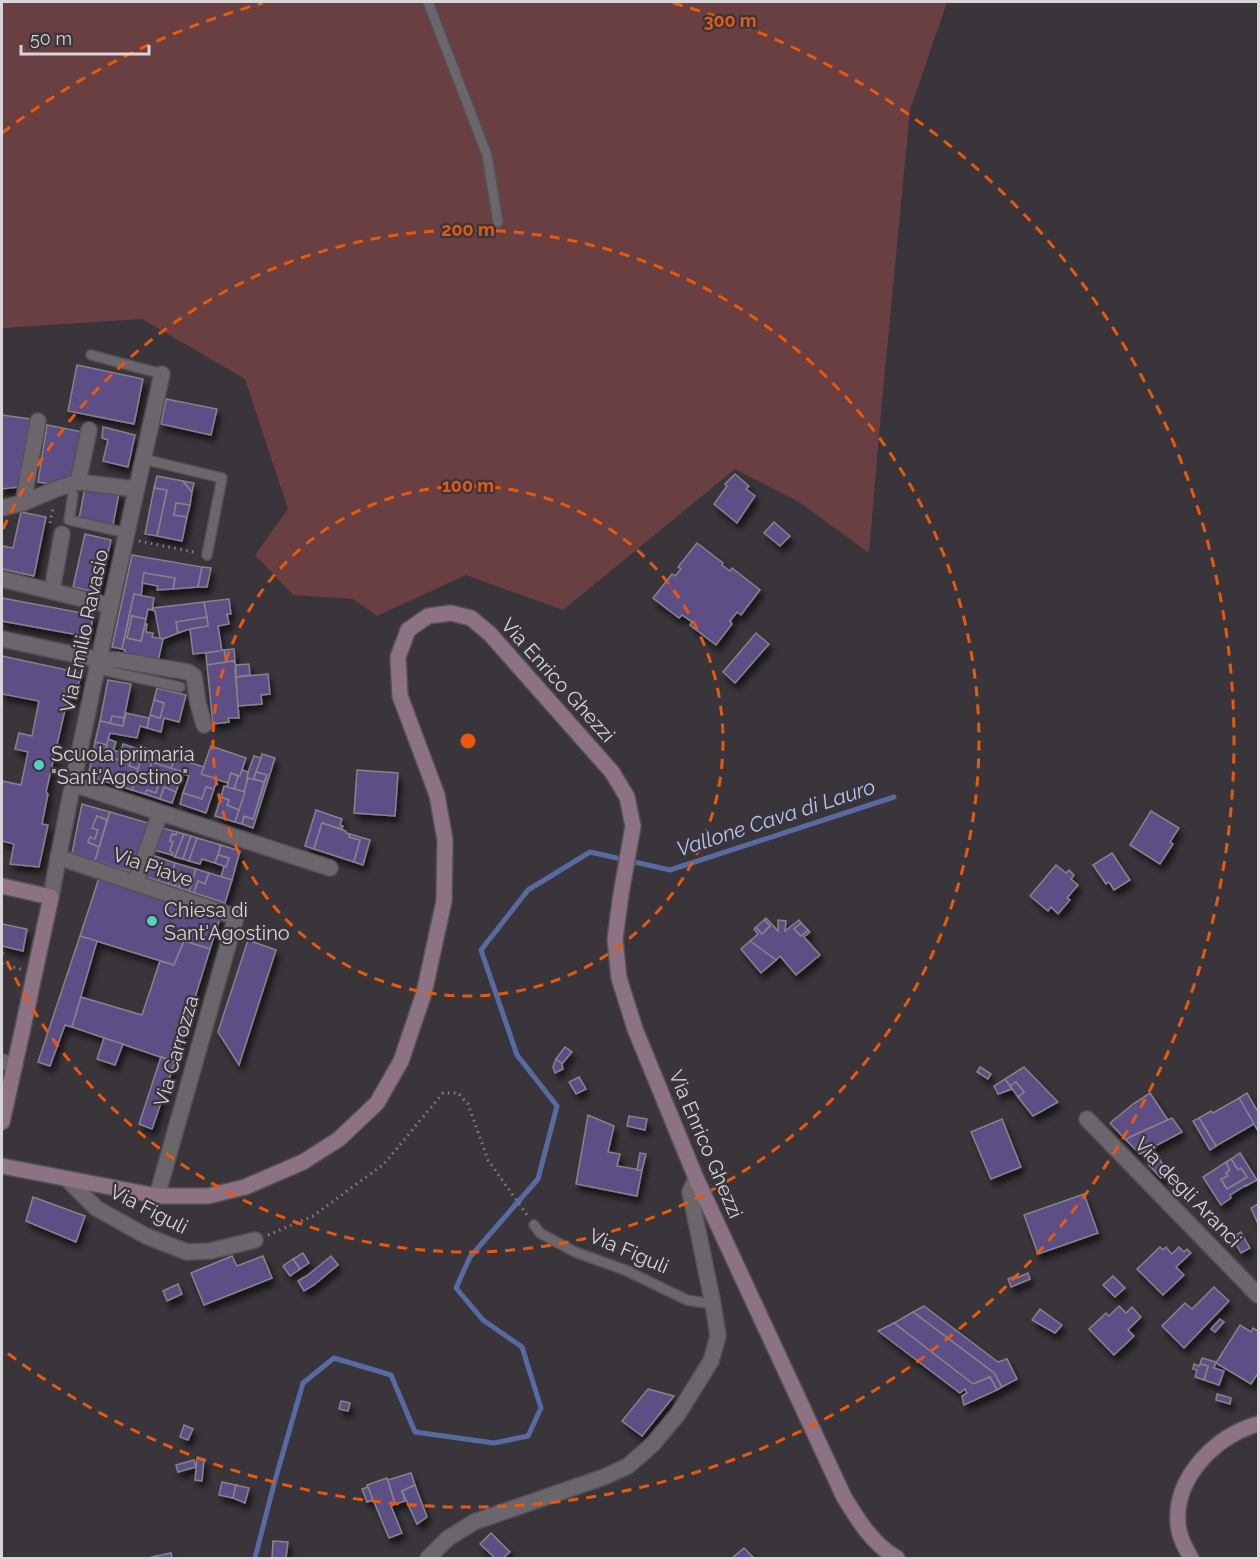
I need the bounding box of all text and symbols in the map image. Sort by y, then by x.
text: 300 m [703,10,757,31]
scale bar [21,18,148,56]
text: 50 m [30,28,72,49]
text: 200 m [441,219,495,240]
text: 100 m [442,475,494,496]
street label: Via Emilio Ravasio [55,547,113,715]
street label: Via Enrico Ghezzi [496,613,620,747]
centre of rings [458,731,478,751]
place label: Scuola primaria "Sant'Agostino" [51,742,195,789]
marker: Scuola primaria "Sant'Agostino" [32,758,46,772]
water label: Vallone Cava di Lauro [673,774,878,861]
street label: Via Piave [110,842,197,892]
place label: Chiesa di Sant'Agostino [164,898,290,945]
marker: Chiesa di Sant'Agostino [145,914,159,928]
street label: Via Carrozza [149,993,203,1109]
street label: Via Enrico Ghezzi [664,1066,748,1222]
street label: Via degli Aranci [1130,1132,1246,1252]
street label: Via Figuli [106,1179,192,1239]
street label: Via Figuli [586,1224,672,1278]

